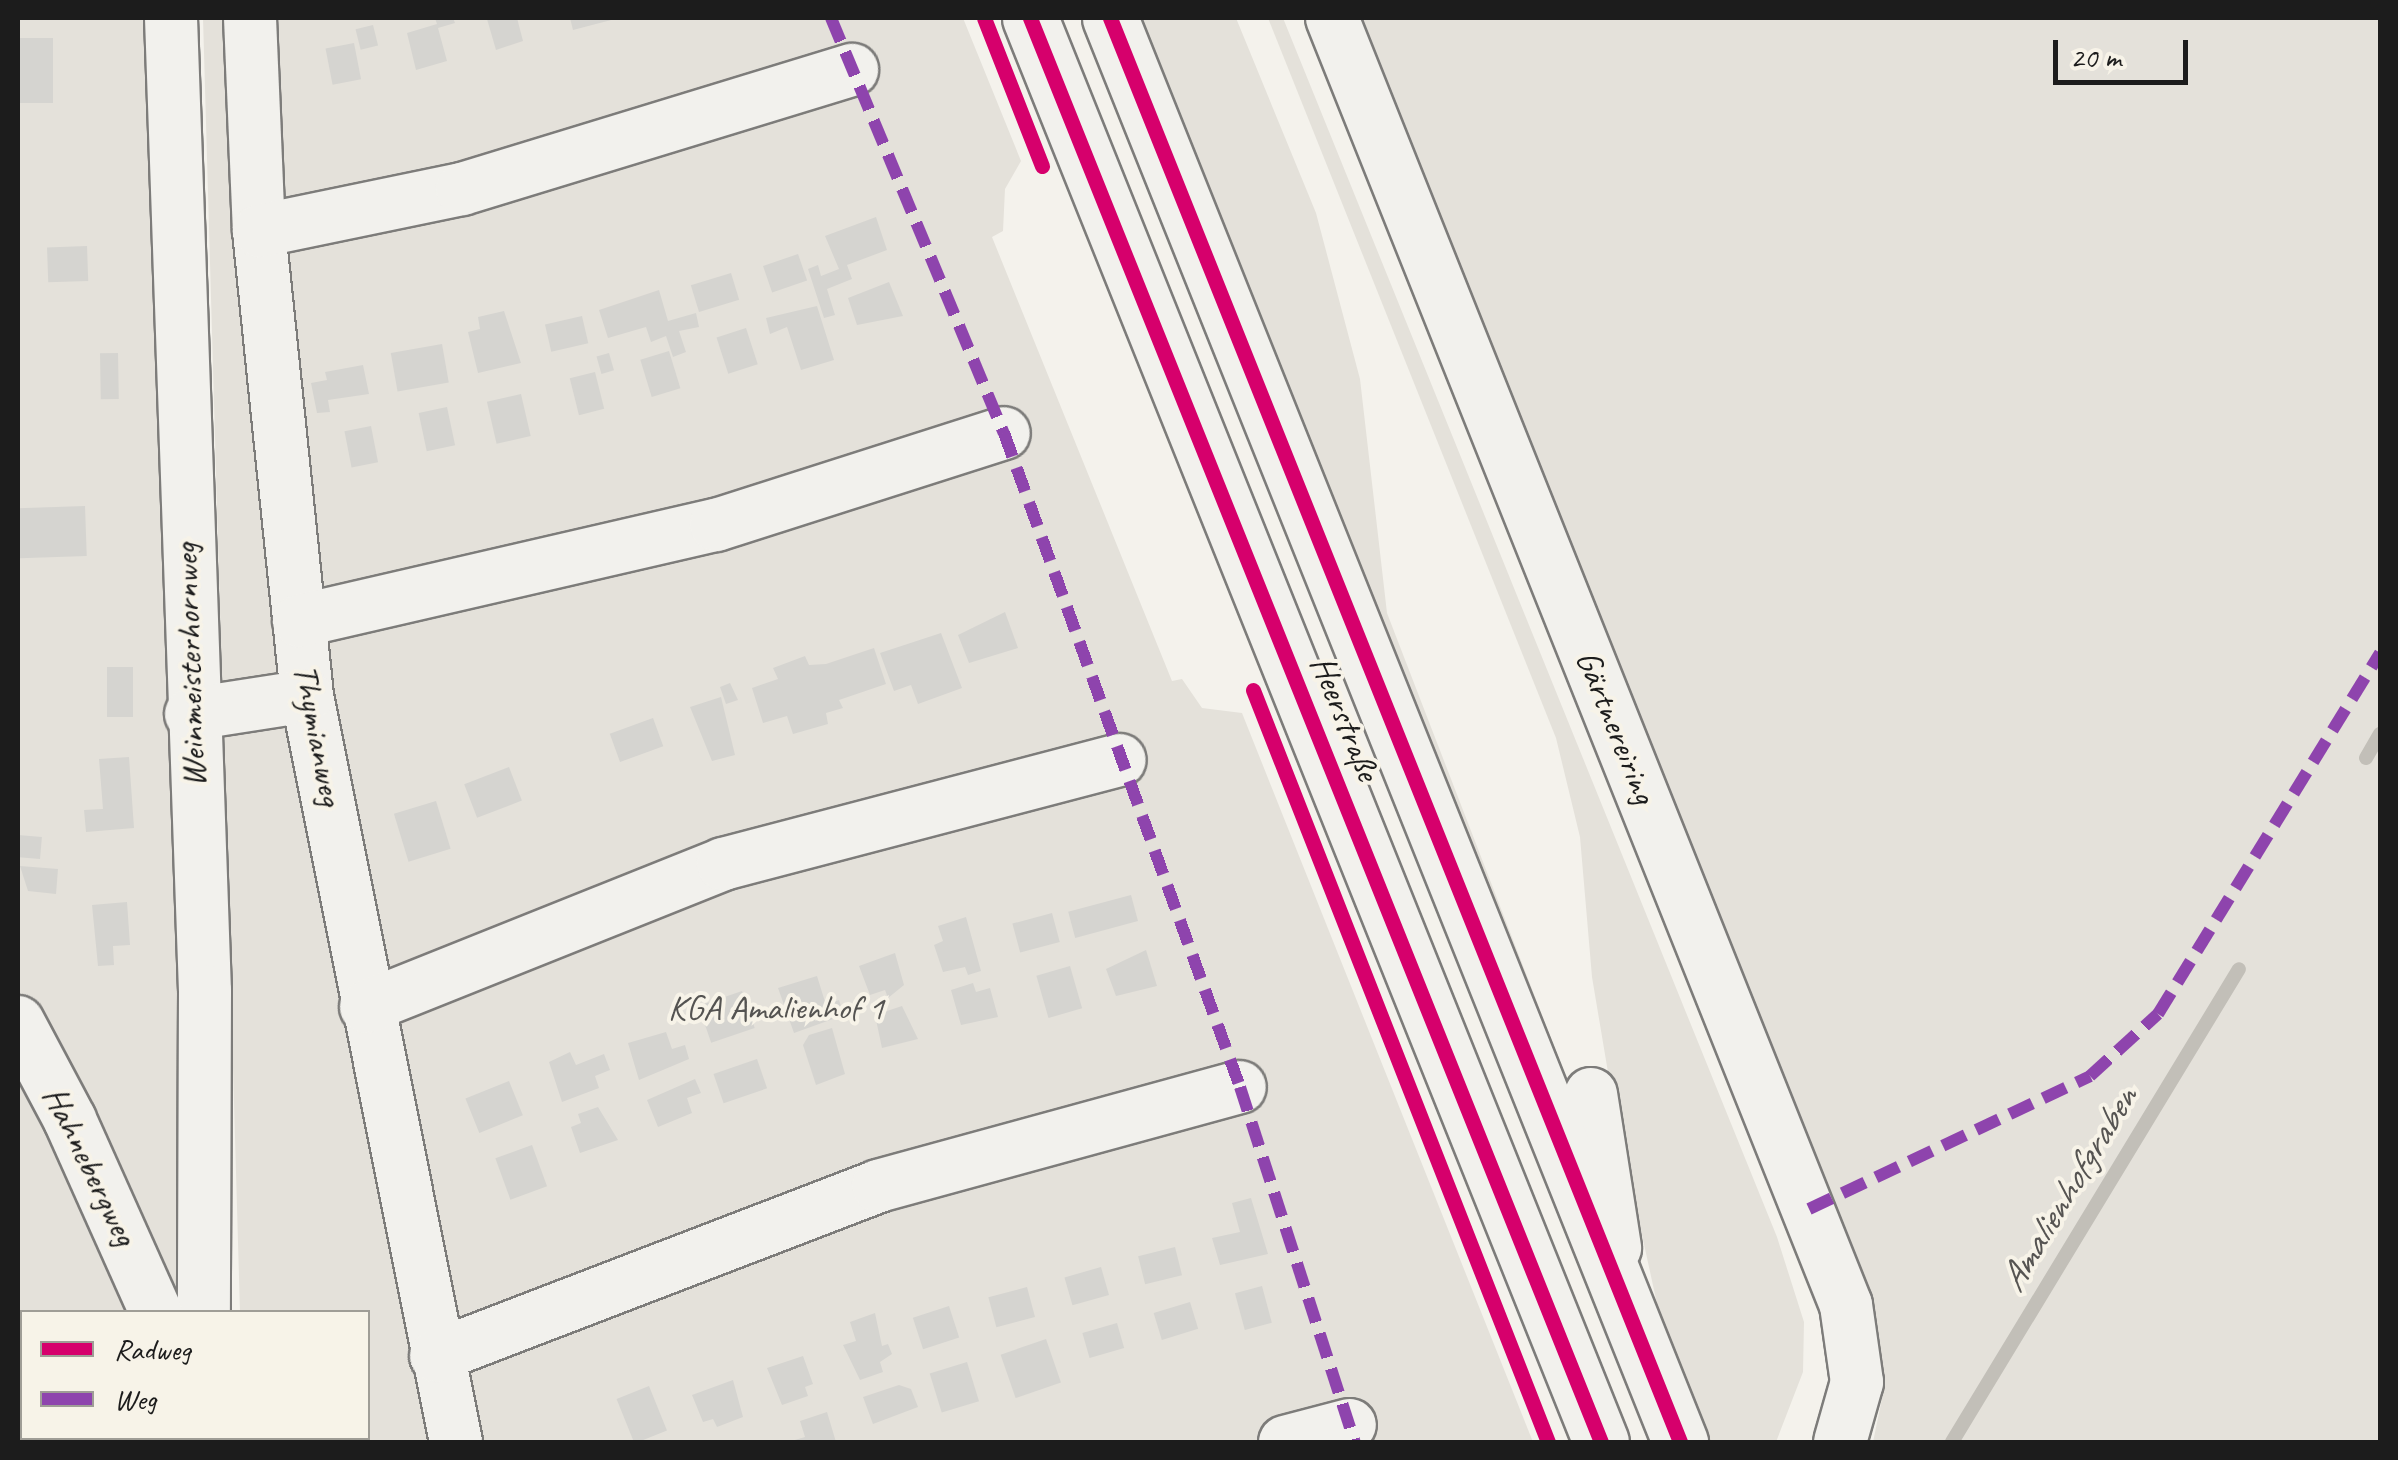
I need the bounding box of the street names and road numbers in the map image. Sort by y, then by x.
street label: Weinmeisterhornweg [165,542,215,788]
street label: Gärtnereiring [1566,644,1666,810]
street label: Heerstraße [1301,649,1389,787]
street label: Thymianweg [284,661,352,809]
street label: Hahnebergweg [33,1080,147,1252]

